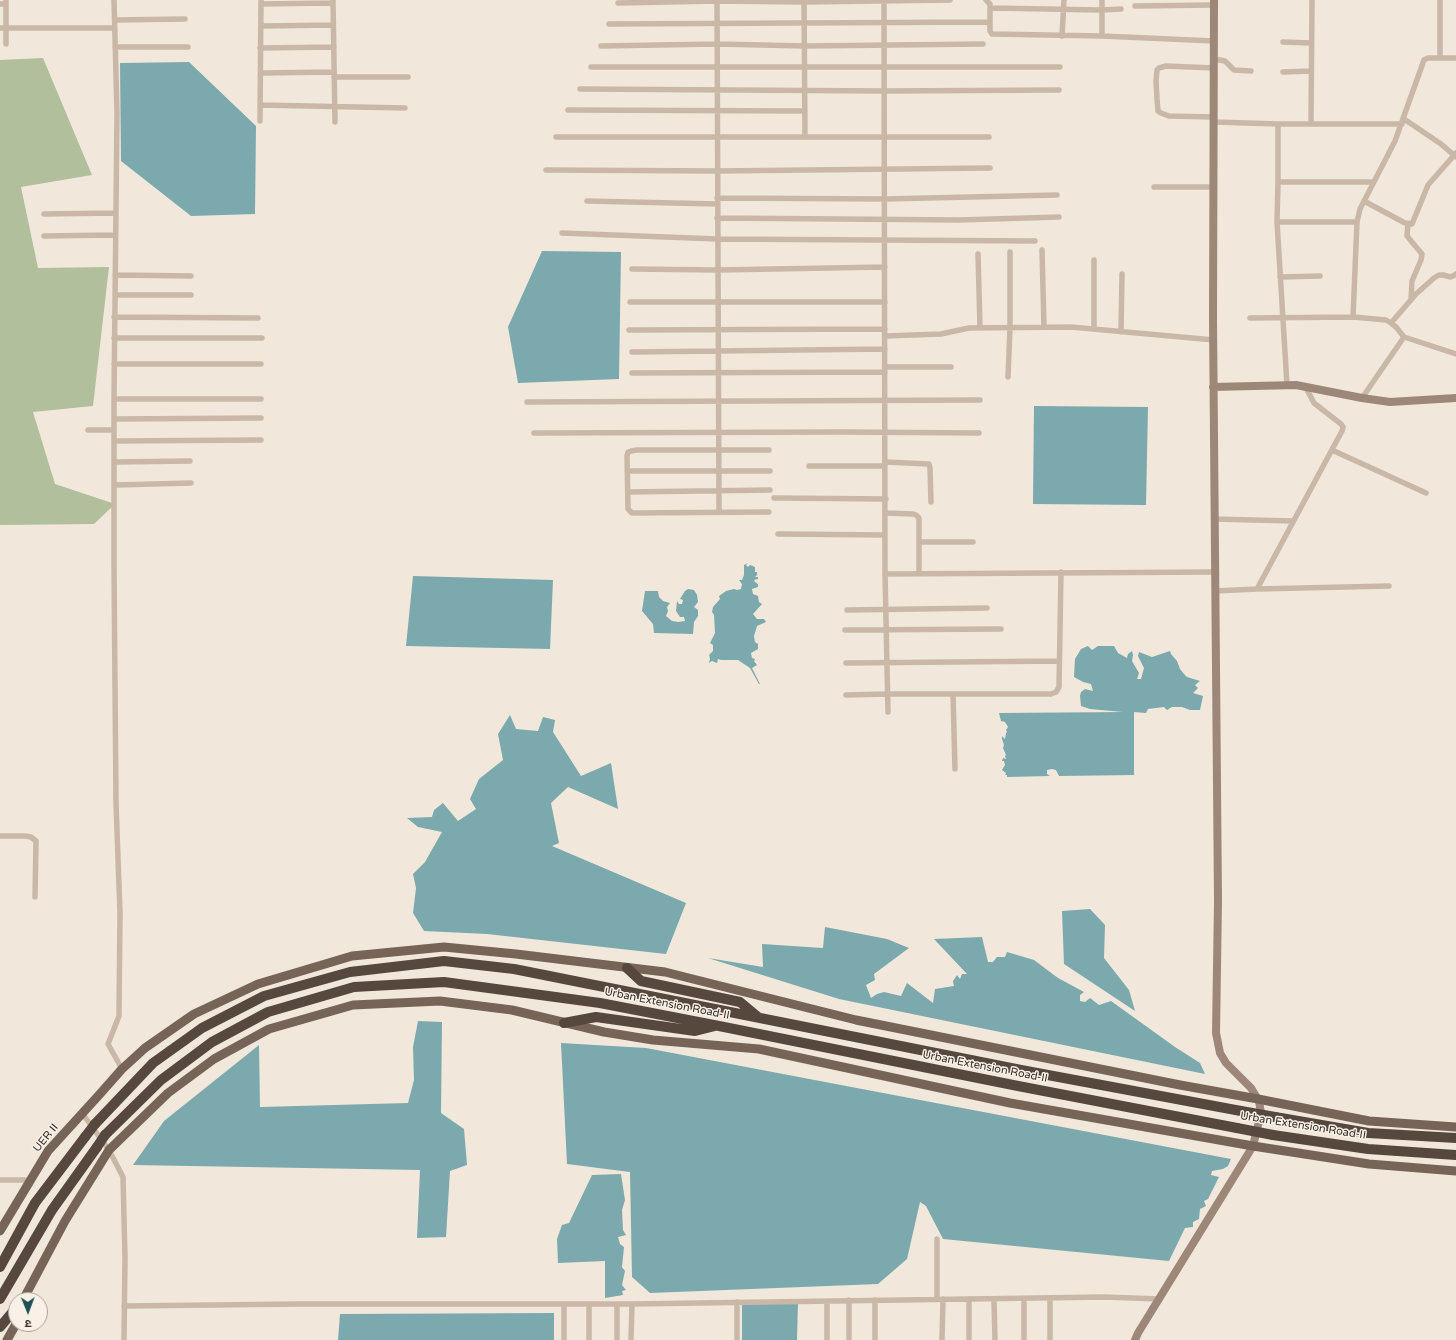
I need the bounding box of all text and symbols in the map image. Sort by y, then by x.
street label: Urban Extension Road-II [603,985,731,1023]
street label: Urban Extension Road-II [921,1048,1049,1086]
street label: Urban Extension Road-II [1239,1110,1367,1142]
street label: UER II [31,1121,61,1155]
north arrow [8,1292,48,1332]
text: उ [25,1317,32,1330]

